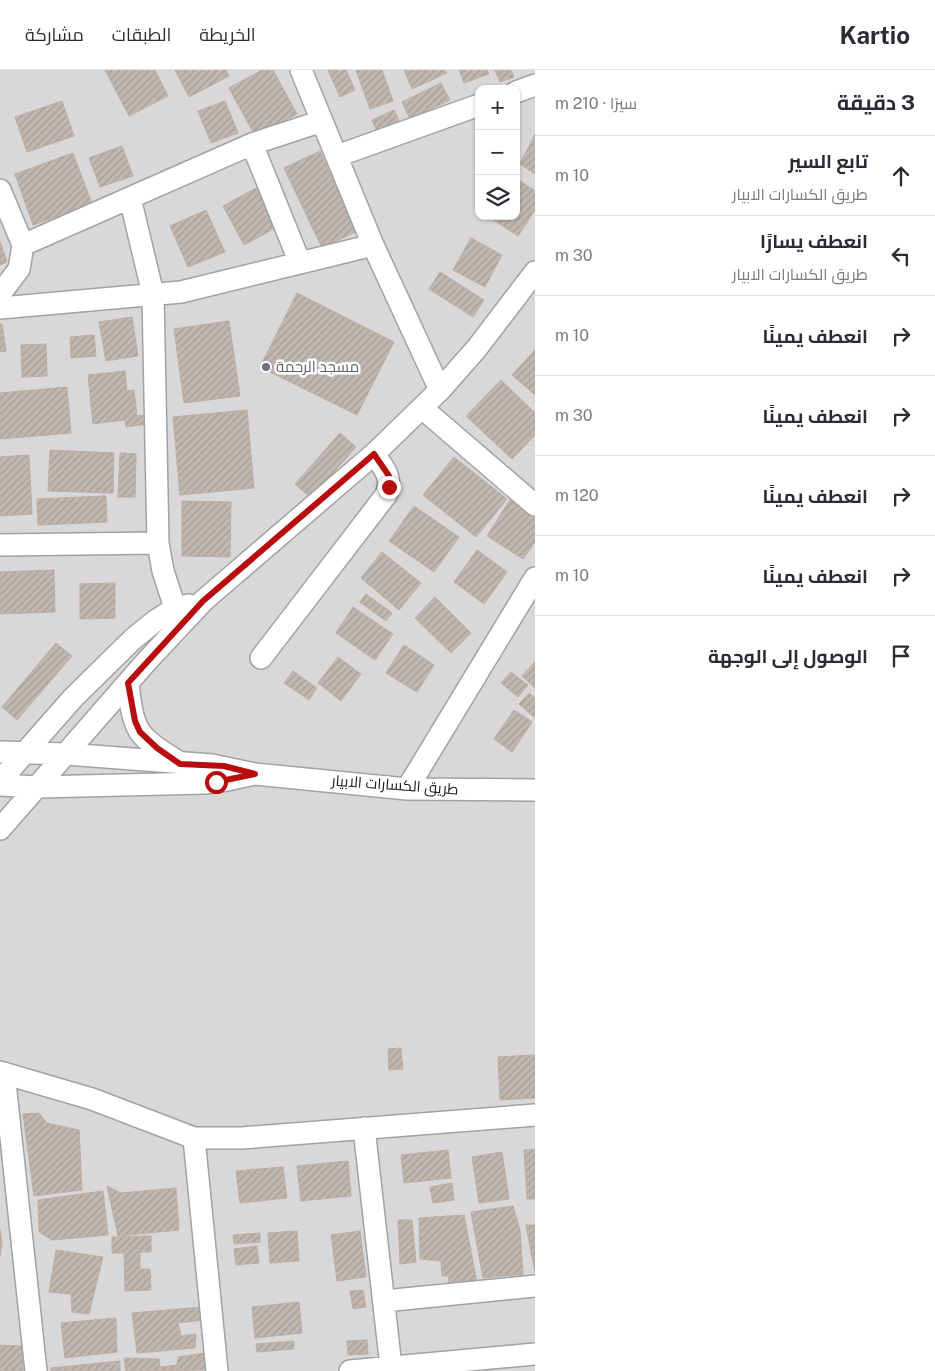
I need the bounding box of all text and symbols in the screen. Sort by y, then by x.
text: Kartio [839,21,910,49]
text: مشاركة [25,24,84,45]
text: الطبقات [112,24,171,45]
text: الخريطة [199,24,256,45]
map controls [475,85,520,220]
button: + [475,85,520,130]
text: 3 دقيقة [837,90,915,115]
text: سيرًا · 210 m [555,94,637,113]
button: − [475,130,520,175]
text: تابع السير [788,150,868,172]
icon: ahead [887,162,915,190]
text: 10 m [555,166,589,185]
button: layers [475,175,520,220]
text: طريق الكسارات الابيار [732,185,868,204]
text: انعطف يسارًا [760,230,868,252]
icon: left [887,242,915,270]
text: 30 m [555,246,593,265]
text: طريق الكسارات الابيار [732,265,868,284]
icon: right [887,322,915,350]
text: انعطف يمينًا [762,325,868,347]
text: 10 m [555,326,589,345]
place label: مسجد الرحمة [276,358,359,376]
marker: مسجد الرحمة [260,361,272,373]
icon: right [887,402,915,430]
text: انعطف يمينًا [762,405,868,427]
text: 30 m [555,406,593,425]
route end [378,476,401,499]
icon: right [887,482,915,510]
text: انعطف يمينًا [762,485,868,507]
text: 120 m [555,486,599,505]
icon: right [887,562,915,590]
text: انعطف يمينًا [762,565,868,587]
text: 10 m [555,566,589,585]
icon: arrive [887,642,915,670]
text: الوصول إلى الوجهة [708,645,868,667]
route start [205,771,228,794]
street label: طريق الكسارات الابيار [330,772,459,799]

